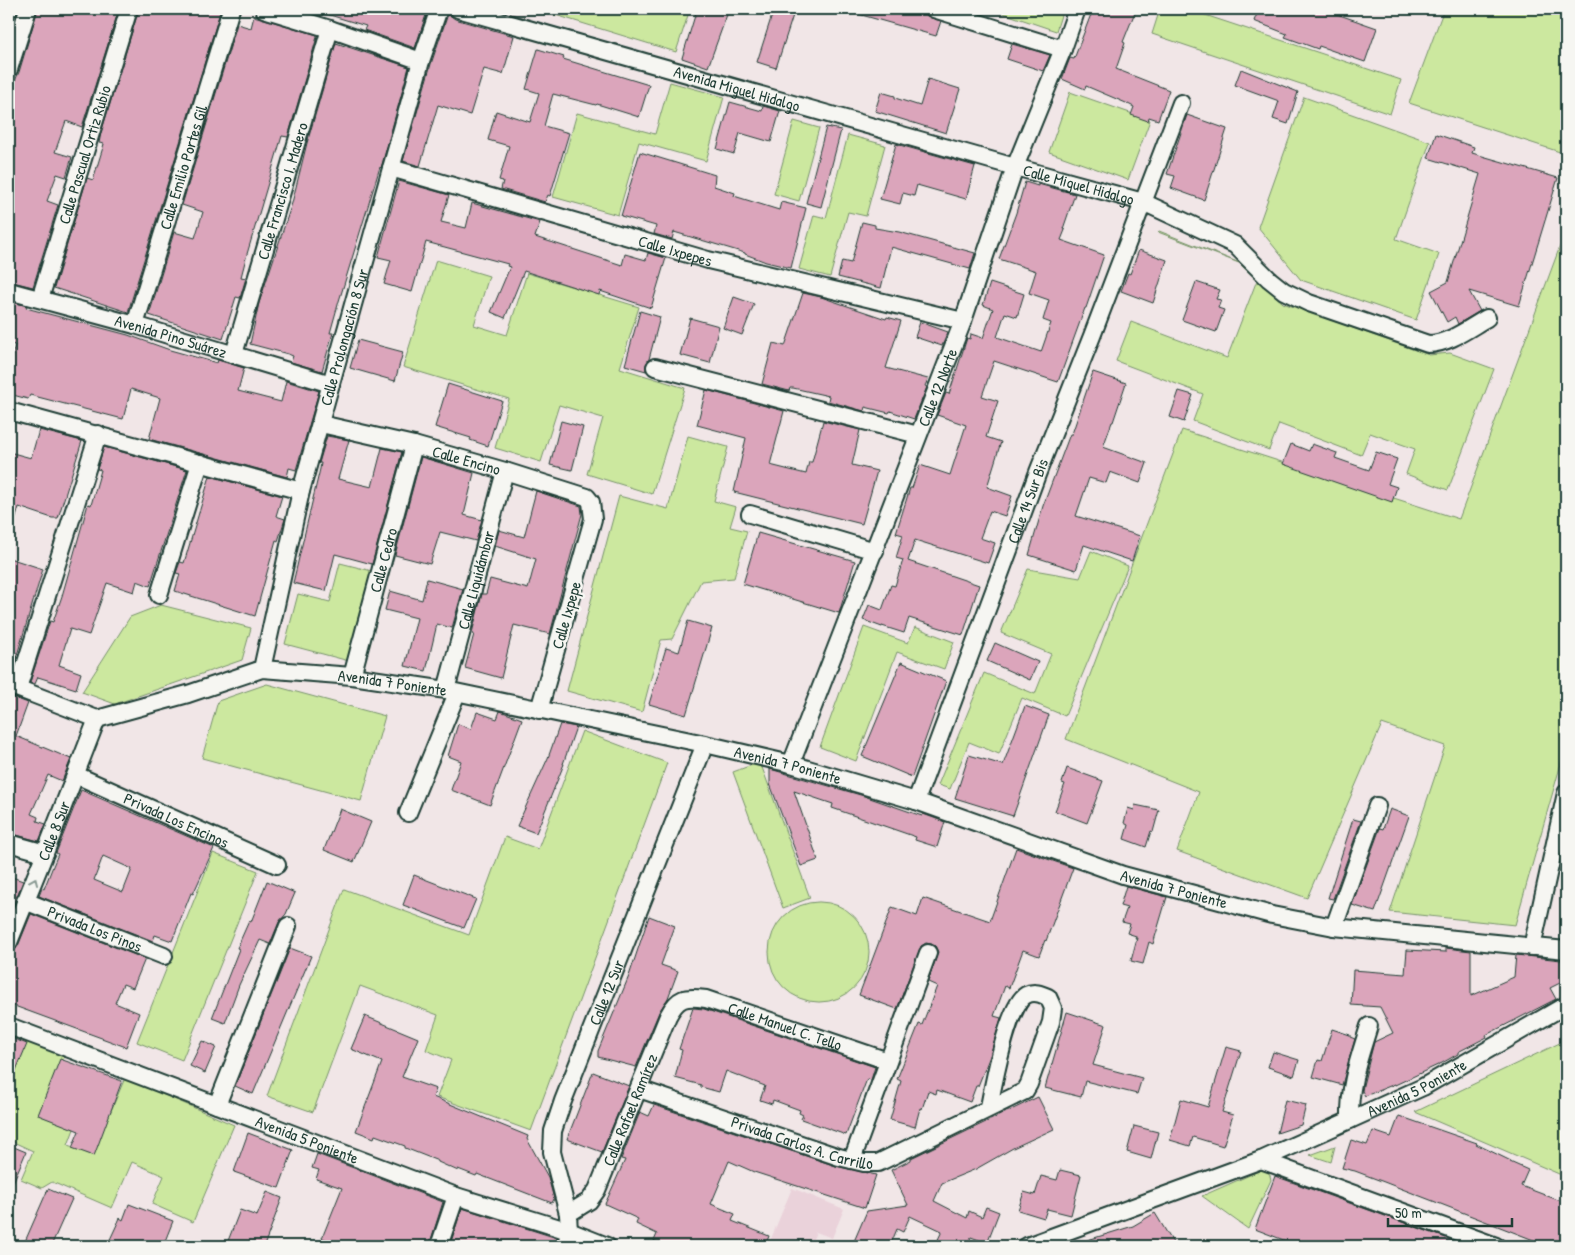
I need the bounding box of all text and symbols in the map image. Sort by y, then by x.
street label: Avenida Miguel Hidalgo [671,60,803,117]
street label: Calle Pascual Ortiz Rubio [53,82,116,227]
street label: Calle Emilio Portes Gil [154,101,212,232]
street label: Calle Francisco I. Madero [251,119,313,262]
street label: Calle Miguel Hidalgo [1021,159,1137,210]
street label: Calle Ixpepes [636,229,714,272]
street label: Calle Prolongación 8 Sur [314,266,374,408]
street label: Avenida Pino Suárez [112,309,230,363]
street label: Calle 12 Norte [912,345,963,430]
street label: Calle Encino [430,440,504,480]
street label: Calle 14 Sur Bis [1001,455,1053,547]
street label: Calle Cedro [364,525,402,595]
street label: Calle Liquidámbar [452,528,499,632]
street label: Calle Ixpepe [546,578,586,651]
street label: Avenida 7 Poniente [337,664,449,701]
street label: Avenida 7 Poniente [732,740,844,789]
street label: Privada Los Encinos [121,787,232,853]
street label: Calle 8 Sur [32,797,75,864]
street label: Avenida 7 Poniente [1118,864,1230,914]
one-way arrow [27,877,38,886]
street label: Privada Los Pinos [44,900,145,957]
street label: Calle 12 Sur [583,956,629,1028]
street label: Calle Manuel C. Tello [725,996,845,1056]
street label: Calle Rafael Ramírez [597,1050,663,1169]
street label: Avenida 5 Poniente [1364,1053,1471,1122]
street label: Avenida 5 Poniente [253,1110,362,1169]
street label: Privada Carlos A. Carrillo [728,1110,873,1174]
scale bar [1388,1195,1511,1227]
text: 50 m [1395,1202,1422,1223]

